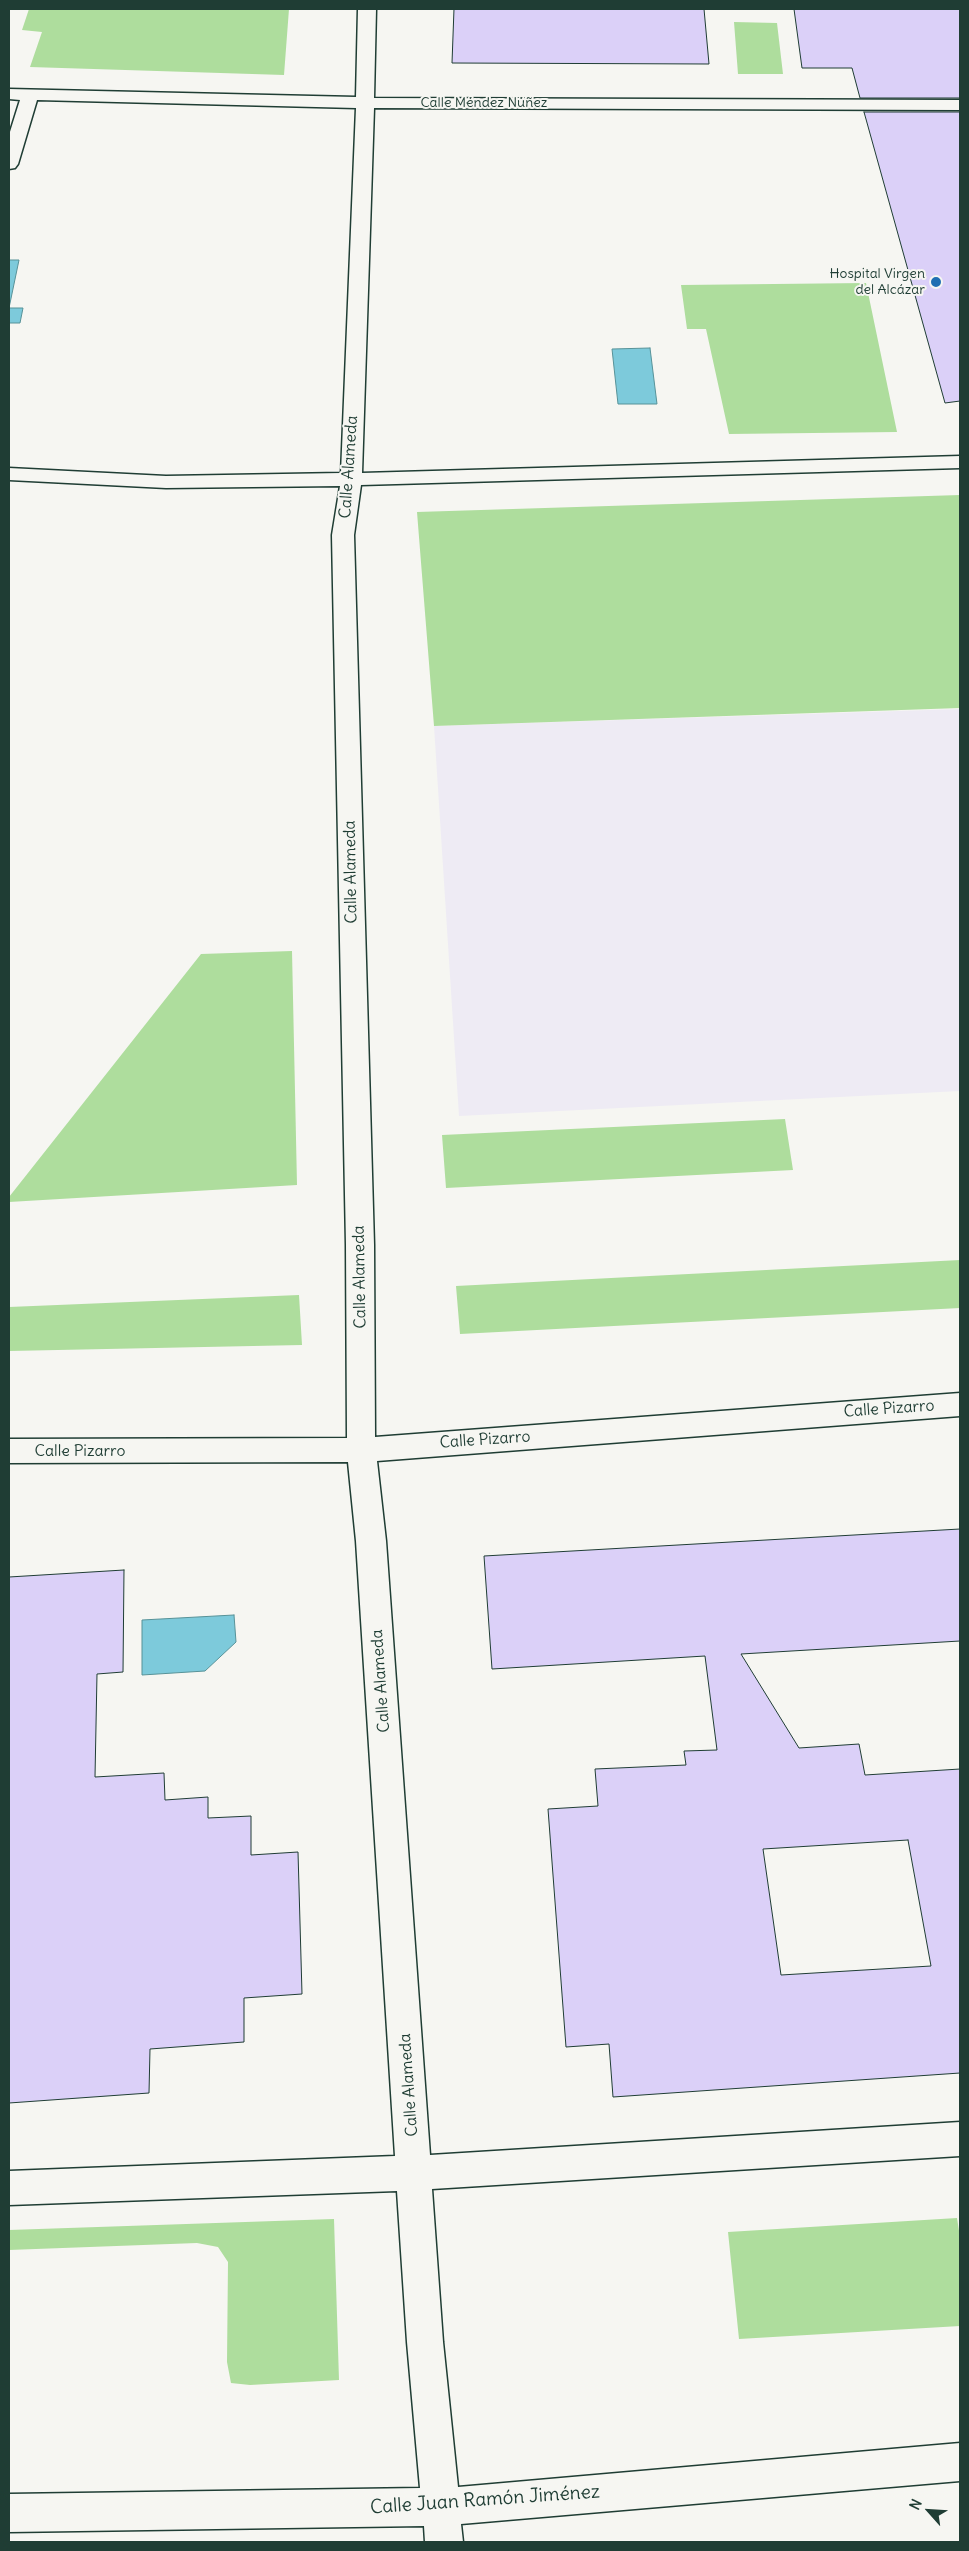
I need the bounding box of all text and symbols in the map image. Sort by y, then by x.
street label: Calle Méndez Núñez [421,95,547,111]
place label: Hospital Virgen del Alcázar [830,266,925,298]
marker: Hospital Virgen del Alcázar [929,275,943,289]
street label: Calle Alameda [336,415,362,519]
street label: Calle Alameda [340,820,362,924]
street label: Calle Alameda [349,1225,371,1329]
street label: Calle Pizarro [843,1396,935,1422]
street label: Calle Pizarro [439,1427,531,1453]
street label: Calle Pizarro [35,1441,125,1461]
street label: Calle Alameda [368,1629,394,1733]
street label: Calle Alameda [396,2033,422,2137]
street label: Calle Juan Ramón Jiménez [369,2481,601,2519]
north arrow [904,2486,954,2536]
text: N [905,2496,926,2513]

